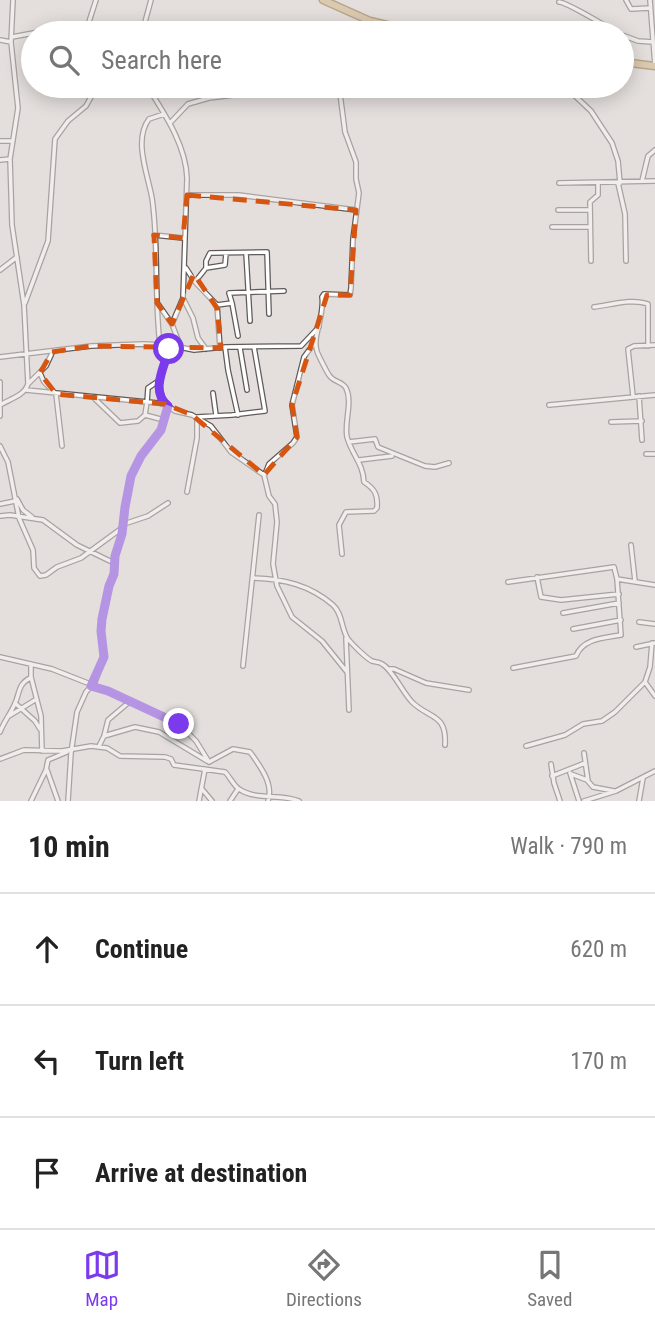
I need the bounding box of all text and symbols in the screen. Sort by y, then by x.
search box [21,21,634,98]
icon: search [45,41,83,79]
text: Search here [101,45,222,75]
route start [153,333,184,364]
route end [163,708,194,739]
text: 10 min [28,829,110,864]
text: Walk · 790 m [510,833,627,860]
icon: ahead [28,930,66,968]
text: Continue [95,934,188,964]
text: 620 m [570,936,627,963]
icon: left [28,1042,66,1080]
text: Turn left [95,1046,184,1076]
text: 170 m [570,1048,627,1075]
icon: arrive [28,1154,66,1192]
text: Arrive at destination [95,1158,307,1188]
tab: Map [83,1246,121,1311]
tab: Directions [286,1246,362,1311]
tab: Saved [527,1246,572,1311]

